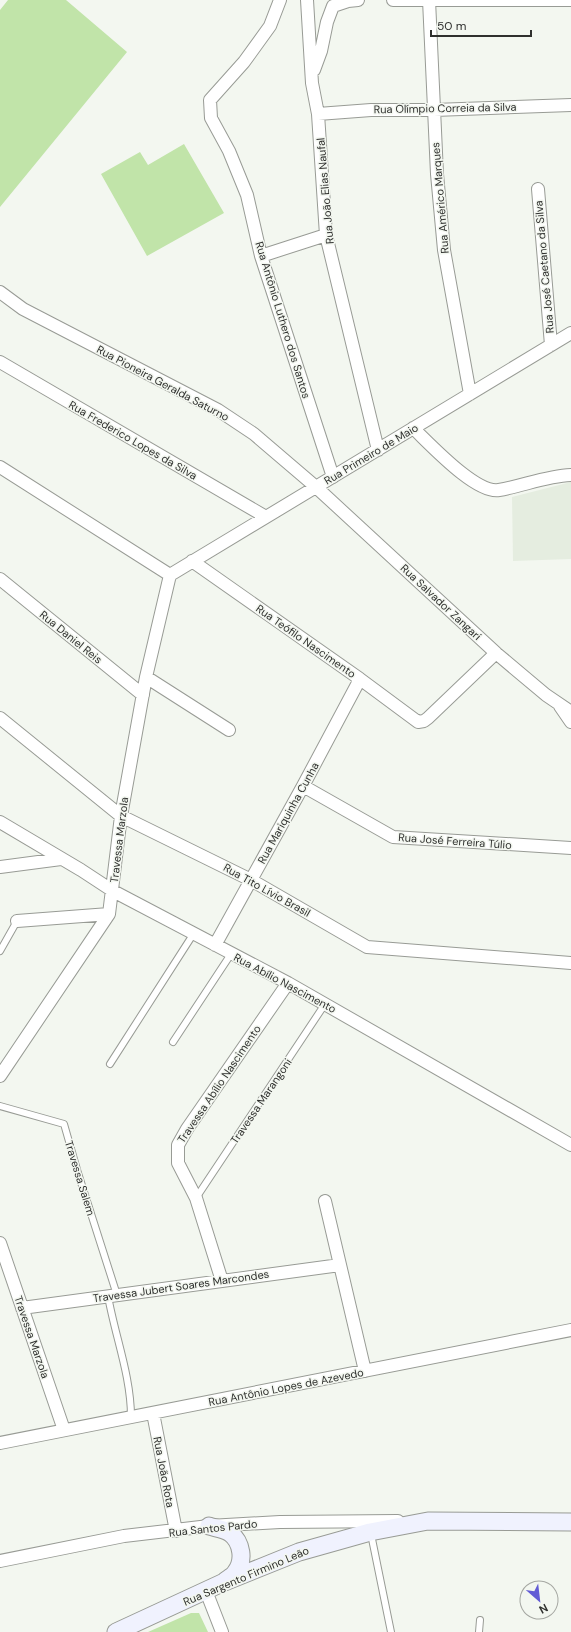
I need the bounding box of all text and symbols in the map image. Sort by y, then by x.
scale bar [431,12,531,38]
text: 50 m [437,18,466,34]
street label: Rua Olímpio Correia da Silva [373,100,517,116]
street label: Rua João Elias Naufal [313,137,337,245]
street label: Rua Américo Marques [428,142,452,254]
street label: Rua José Caetano da Silva [531,200,557,334]
street label: Rua Antônio Luthero dos Santos [252,240,314,400]
street label: Rua Pioneira Geralda Saturno [94,342,232,424]
street label: Rua Frederico Lopes da Silva [66,397,200,483]
street label: Rua Primeiro de Maio [321,420,421,488]
street label: Rua Salvador Zangari [398,561,484,643]
street label: Rua Teófilo Nascimento [253,601,359,681]
street label: Rua Daniel Reis [37,607,105,667]
street label: Rua Mariquinha Cunha [254,760,322,866]
street label: Travessa Marzola [107,796,131,884]
street label: Rua José Ferreira Túlio [398,830,512,852]
street label: Rua Tito Lívio Brasil [221,860,313,920]
street label: Rua Abílio Nascimento [231,950,339,1016]
street label: Travessa Abílio Nascimento [174,1022,264,1146]
street label: Travessa Marangoni [227,1056,295,1146]
street label: Travessa Salem [62,1139,98,1218]
street label: Travessa Jubert Soares Marcondes [92,1267,270,1305]
street label: Travessa Marzola [11,1294,53,1380]
street label: Rua Antônio Lopes de Azevedo [207,1365,365,1409]
street label: Rua João Rota [150,1435,178,1509]
street label: Rua Santos Pardo [168,1516,258,1540]
street label: Rua Sargento Firmino Leão [181,1543,311,1609]
north arrow [519,1580,559,1620]
text: N [537,1601,551,1617]

